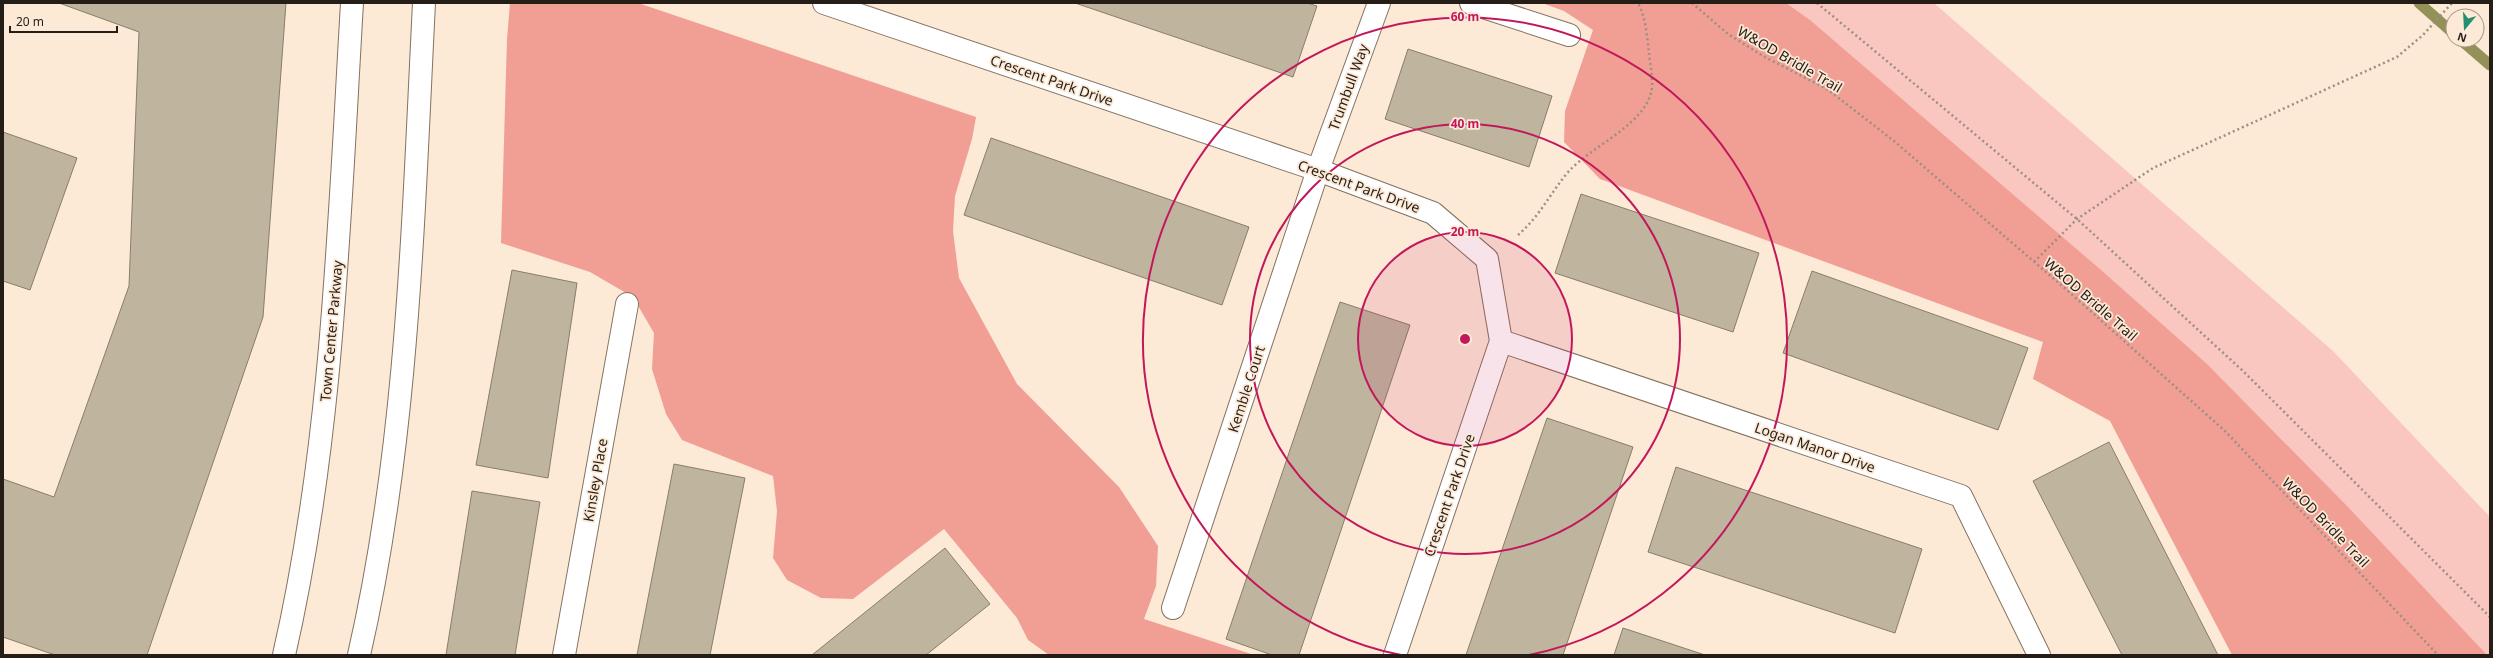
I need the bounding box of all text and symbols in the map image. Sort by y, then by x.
scale bar [10,8,117,34]
text: 60 m [1451,8,1479,25]
north arrow [2445,8,2485,48]
text: 20 m [16,13,44,30]
street label: W&OD Bridle Trail [1734,21,1846,97]
text: N [2455,29,2468,47]
street label: Trumbull Way [1324,40,1373,133]
street label: Crescent Park Drive [988,50,1116,110]
text: 40 m [1451,115,1479,132]
street label: Crescent Park Drive [1295,155,1423,217]
text: 20 m [1451,223,1479,240]
street label: W&OD Bridle Trail [2040,253,2142,345]
street label: Town Center Parkway [315,259,347,402]
centre of rings [1458,332,1472,346]
street label: Kemble Court [1223,343,1269,435]
street label: Logan Manor Drive [1752,417,1878,477]
street label: Crescent Park Drive [1419,431,1479,559]
street label: Kinsley Place [578,437,612,523]
street label: W&OD Bridle Trail [2278,473,2374,571]

